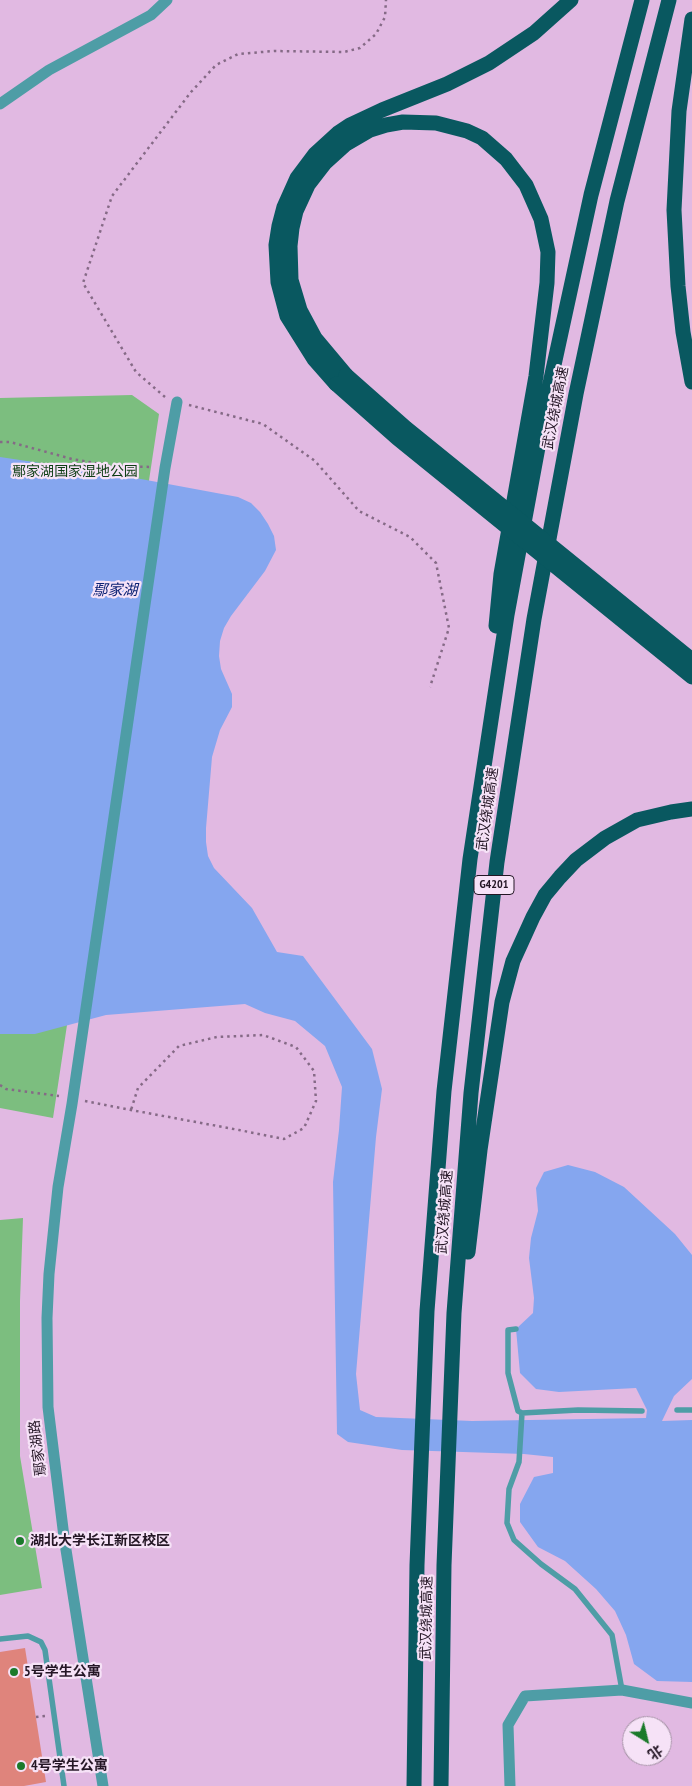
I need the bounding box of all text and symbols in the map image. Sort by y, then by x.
street label: 武汉绕城高速 [540,365,572,451]
park label: 鄢家湖国家湿地公园 [12,464,138,480]
water label: 鄢家湖 [93,582,137,600]
street label: 武汉绕城高速 [474,766,502,852]
road number: G4201 [474,876,514,894]
street label: 武汉绕城高速 [434,1170,456,1254]
street label: 鄢家湖路 [26,1419,50,1477]
place label: 湖北大学长江新区校区 [30,1533,170,1549]
marker: 湖北大学长江新区校区 [14,1535,26,1547]
street label: 武汉绕城高速 [418,1576,436,1660]
place label: 5号学生公寓 [24,1664,101,1680]
marker: 5号学生公寓 [8,1666,20,1678]
north arrow [622,1716,672,1766]
text: 北 [644,1741,666,1764]
place label: 4号学生公寓 [31,1758,108,1774]
marker: 4号学生公寓 [15,1760,27,1772]

